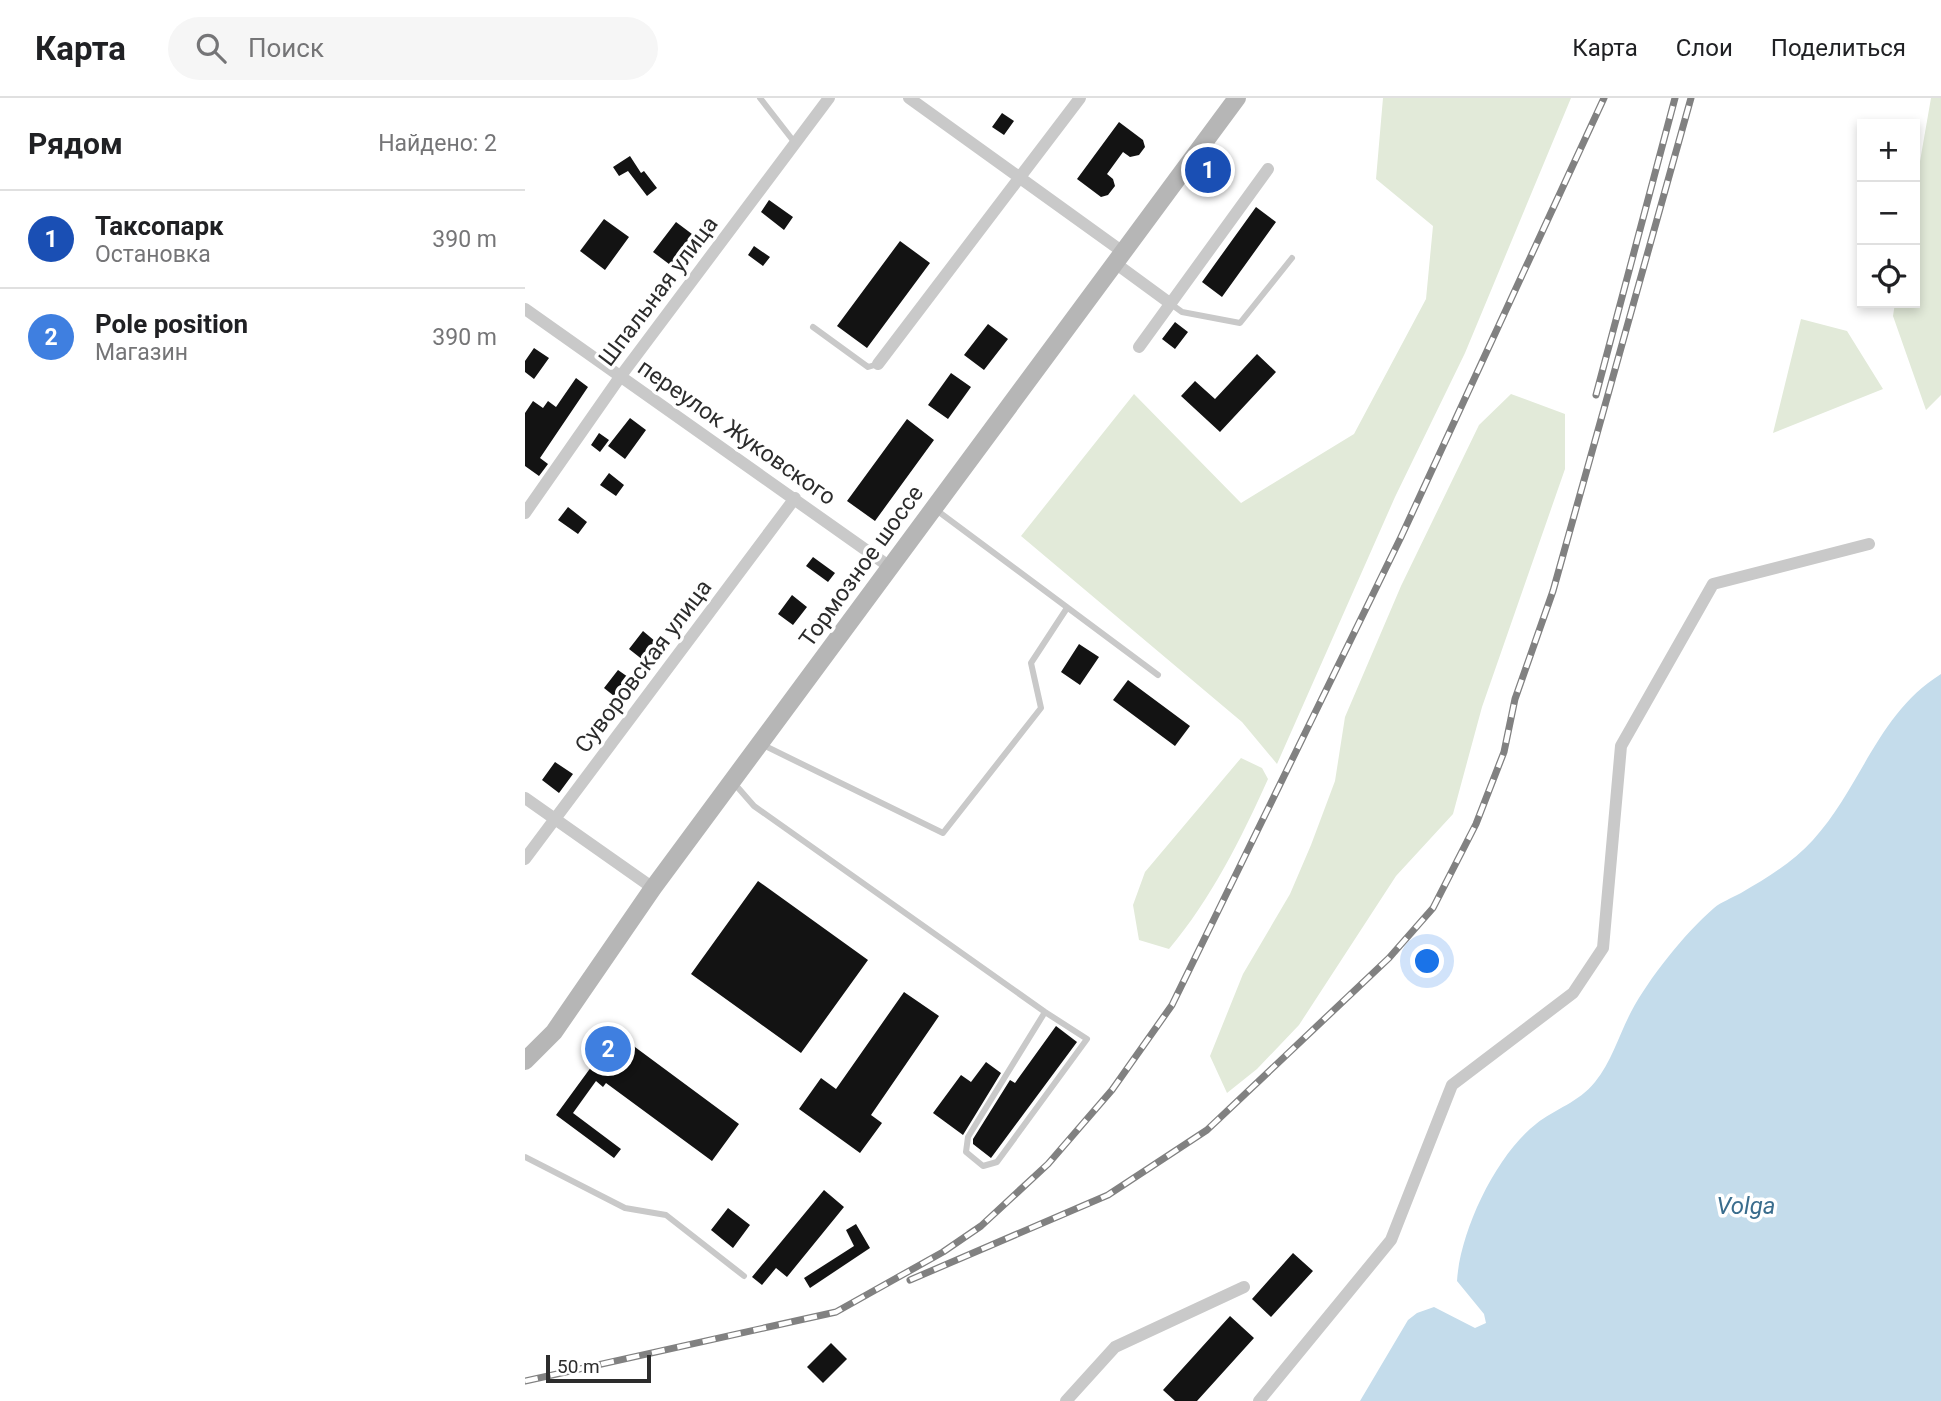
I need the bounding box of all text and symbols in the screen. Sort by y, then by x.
search box [168,17,658,80]
text: Карта [35,29,126,68]
icon: search [192,29,230,67]
text: Поиск [248,33,324,63]
text: Карта [1572,34,1638,62]
text: Слои [1676,34,1733,62]
text: Поделиться [1771,34,1906,62]
map controls [1857,119,1920,308]
button: + [1857,119,1920,182]
text: Рядом [28,126,123,161]
text: Найдено: 2 [378,130,497,157]
pin: 1 [1185,144,1231,196]
button: − [1857,182,1920,245]
text: Таксопарк [95,211,224,241]
street label: Шпальная улица [593,211,723,371]
text: 1 [44,226,58,253]
text: 390 m [432,226,497,253]
text: Остановка [95,241,211,268]
button: locate [1857,245,1920,308]
text: Pole position [95,309,248,339]
text: 2 [44,324,58,351]
text: 390 m [432,324,497,351]
text: Магазин [95,339,188,366]
street label: переулок Жуковского [633,354,841,511]
street label: Тормозное шоссе [794,480,929,652]
street label: Суворовская улица [569,574,717,758]
your location [1410,944,1444,978]
pin: 2 [585,1023,631,1075]
water label: Volga [1717,1192,1775,1220]
scale bar [546,1352,651,1384]
text: 50 m [557,1355,600,1378]

